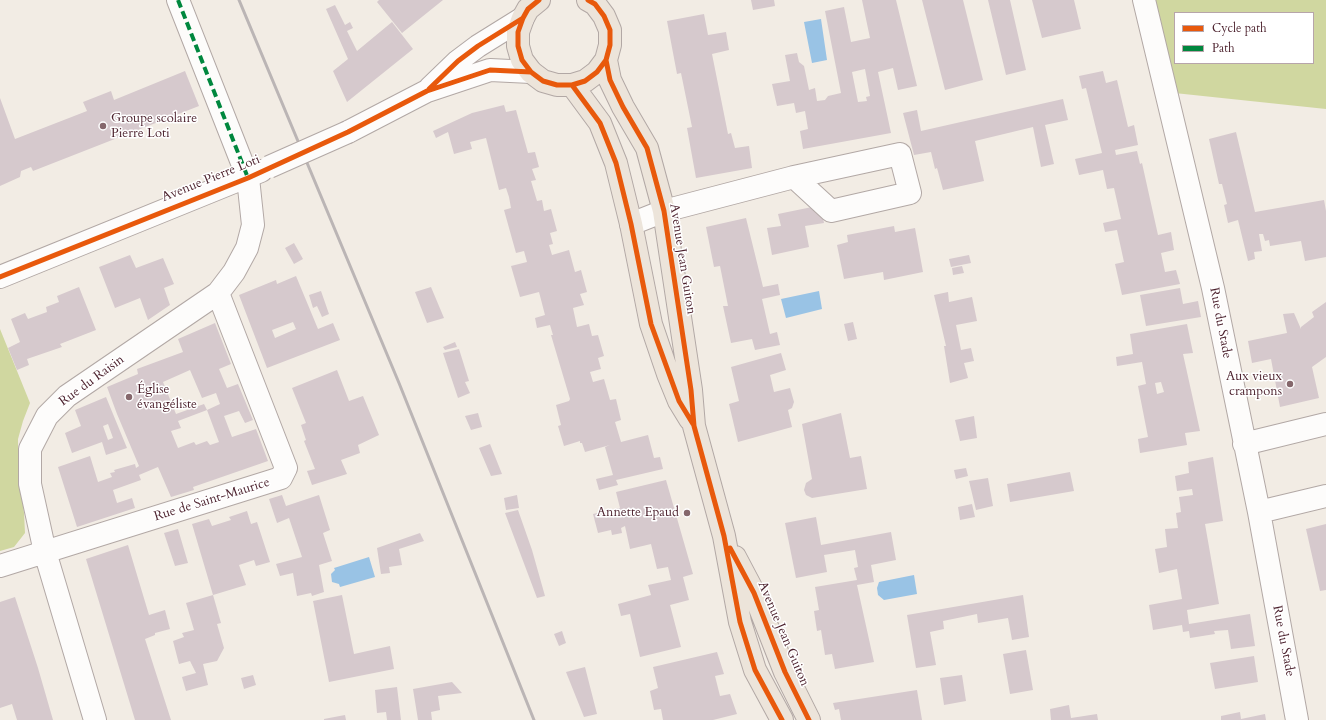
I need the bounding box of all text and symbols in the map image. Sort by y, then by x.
legend [1174,12,1314,64]
text: Cycle path [1212,20,1267,36]
text: Path [1212,40,1235,56]
place label: Groupe scolaire Pierre Loti [111,111,197,142]
marker: Groupe scolaire Pierre Loti [98,121,108,131]
street label: Avenue Pierre Loti [160,152,262,206]
street label: Avenue Jean Guiton [666,202,698,316]
street label: Rue du Stade [1205,286,1235,360]
street label: Rue du Raisin [56,352,128,410]
place label: Aux vieux crampons [1226,369,1282,400]
marker: Aux vieux crampons [1285,379,1295,389]
place label: Église évangéliste [137,382,197,413]
marker: Église évangéliste [124,392,134,402]
street label: Rue de Saint-Maurice [152,475,272,525]
place label: Annette Epaud [597,505,679,521]
marker: Annette Epaud [682,508,692,518]
street label: Avenue Jean Guiton [754,579,812,689]
street label: Rue du Stade [1268,604,1298,678]

